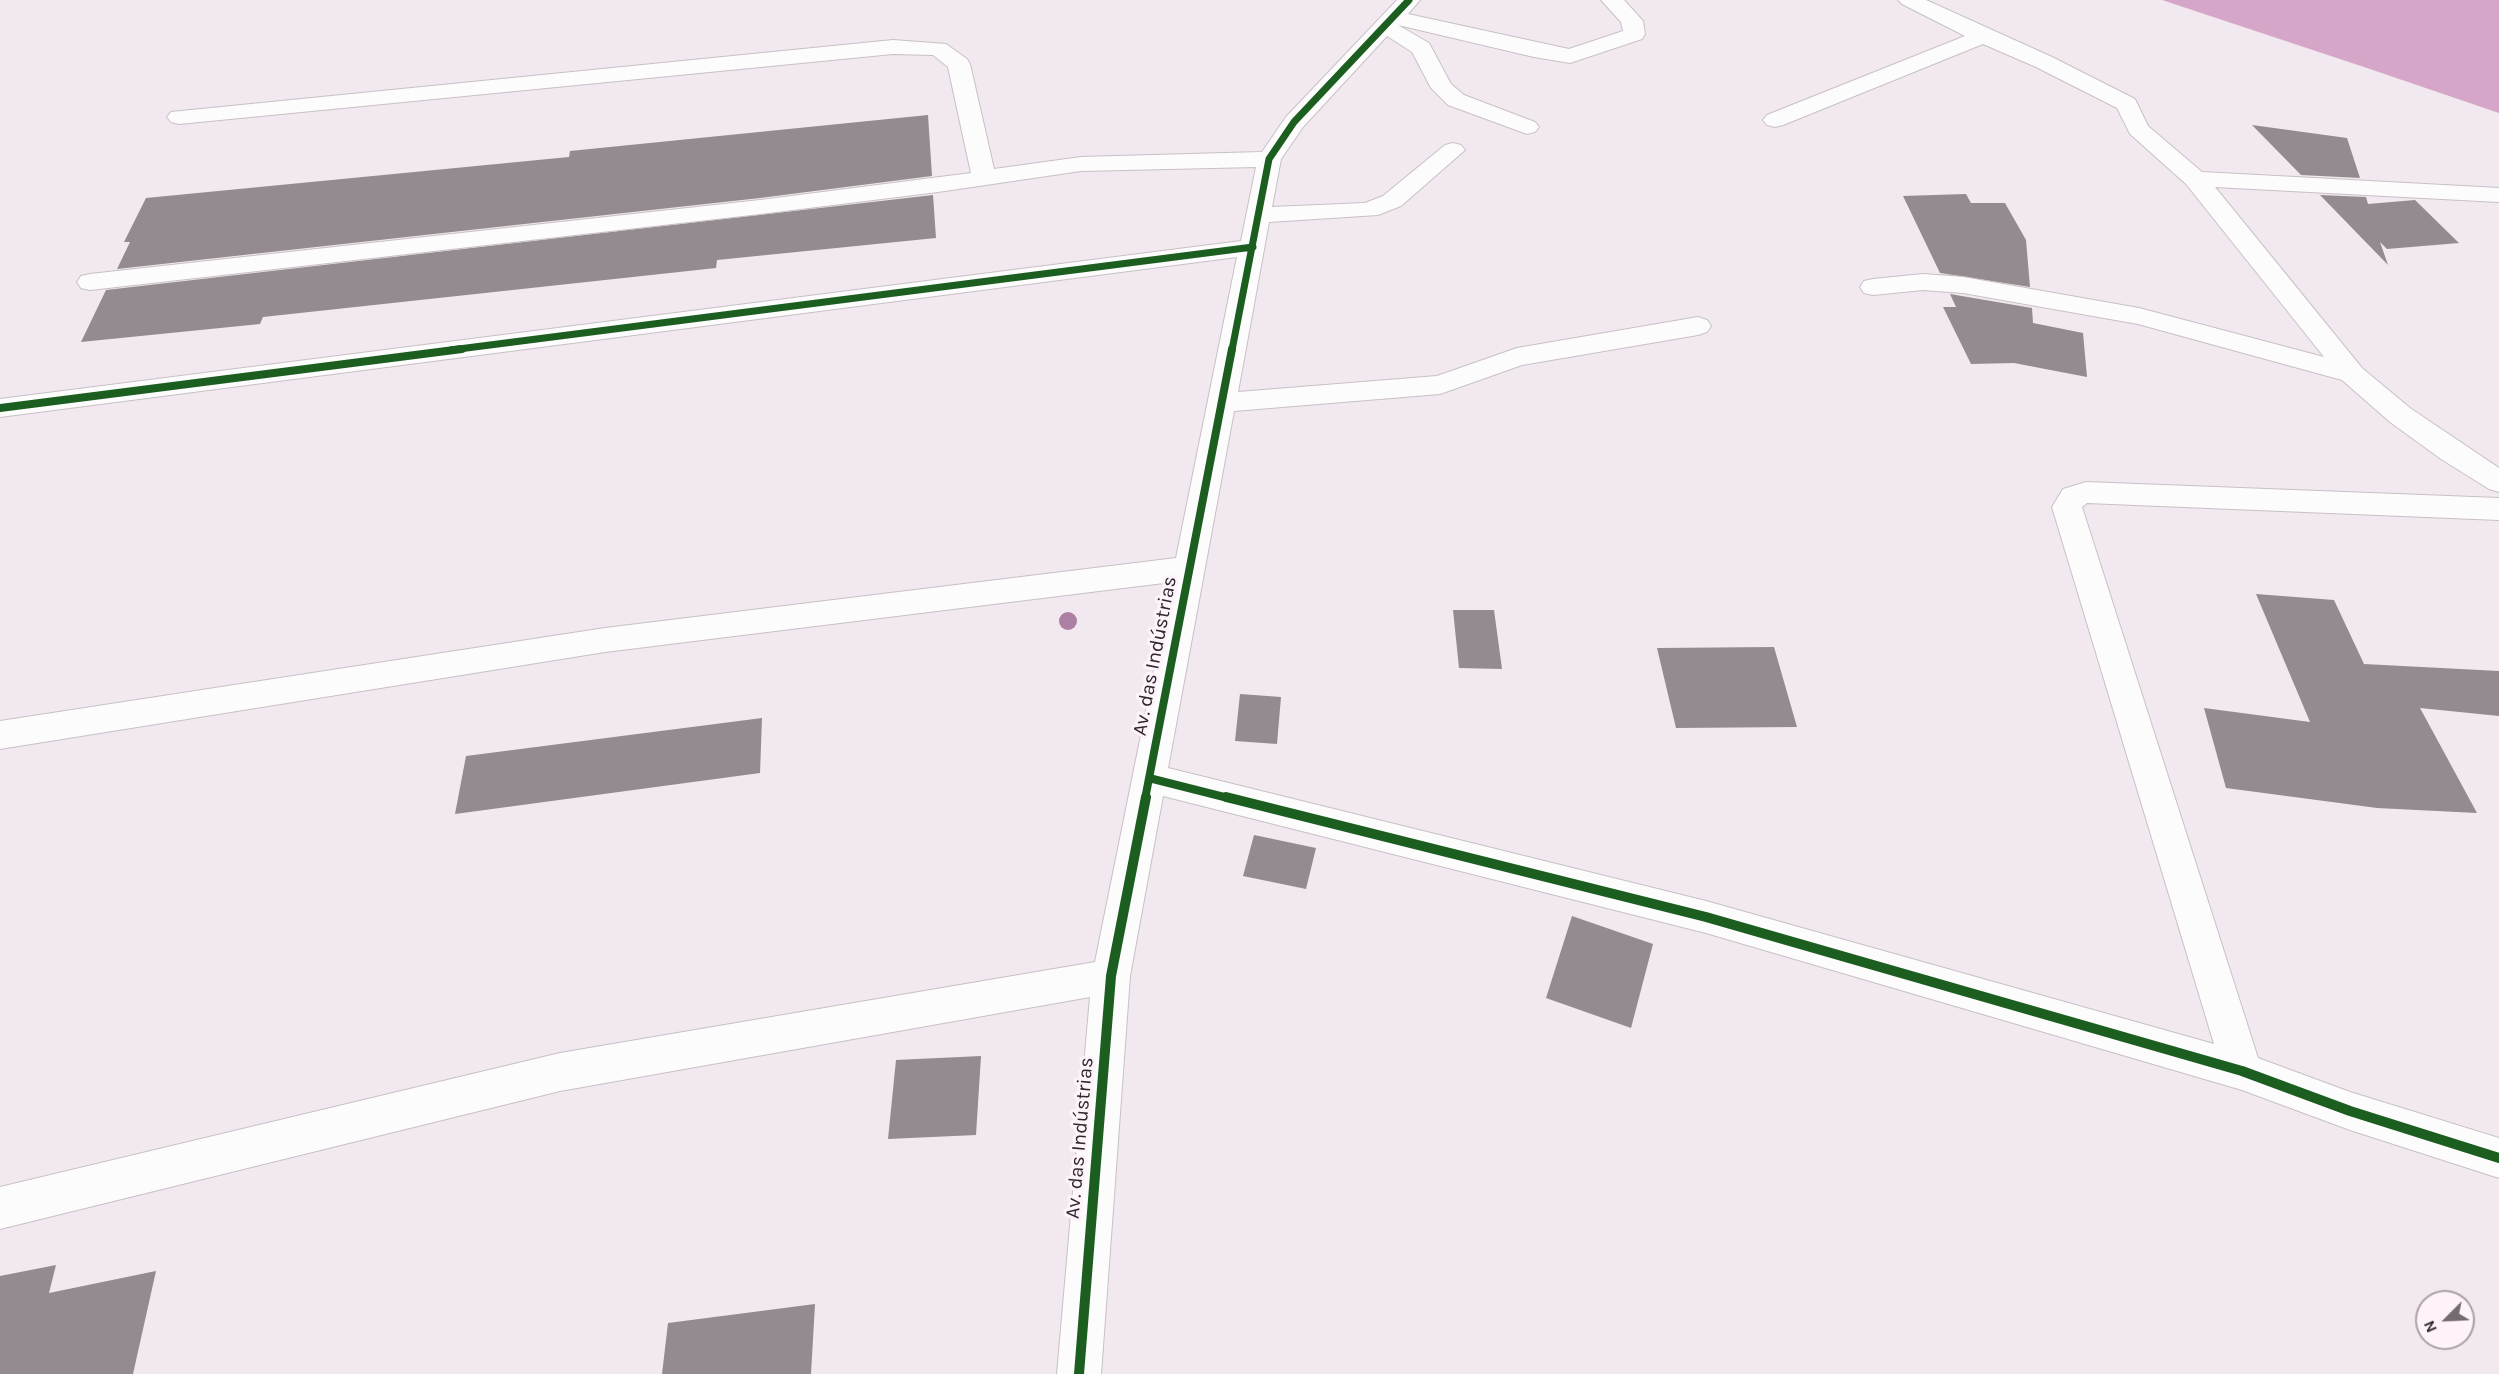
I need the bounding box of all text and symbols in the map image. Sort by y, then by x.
street label: Av. das Indústrias [1128,574,1182,738]
street label: Av. das Indústrias [1061,1056,1099,1220]
north arrow [2415,1290,2475,1350]
text: N [2419,1318,2441,1336]

